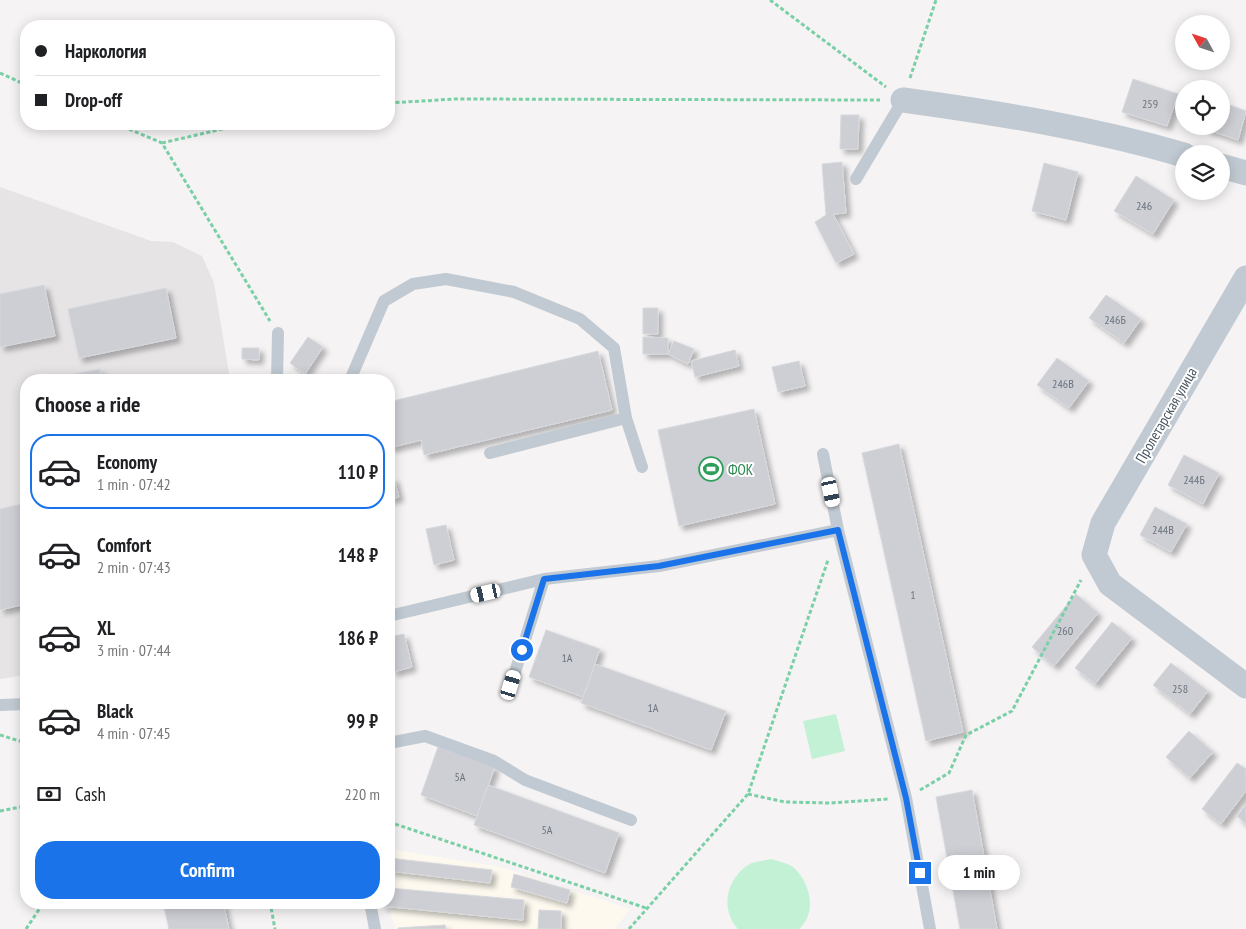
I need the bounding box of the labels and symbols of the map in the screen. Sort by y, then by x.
north arrow [1175,15,1230,70]
house number: 259 [1142,96,1158,111]
house number: 246 [1136,198,1152,213]
house number: 246Б [1104,312,1126,327]
street label: Пролетарская улица [1131,364,1201,466]
house number: 246В [1052,376,1074,391]
sports icon: ФОК [698,456,724,482]
place label: ФОК [728,460,754,479]
house number: 244Б [1183,472,1205,487]
car [820,476,841,508]
house number: 244В [1152,522,1174,537]
car [469,582,502,604]
house number: 1 [910,587,916,602]
house number: 260 [1057,623,1073,638]
route start [511,639,533,661]
house number: 1А [561,650,573,665]
car [499,668,522,702]
house number: 258 [1172,681,1188,696]
house number: 1А [647,700,659,715]
house number: 5А [454,769,466,784]
house number: 5А [541,822,553,837]
callout: 1 min [938,856,1020,890]
route end [909,862,931,884]

